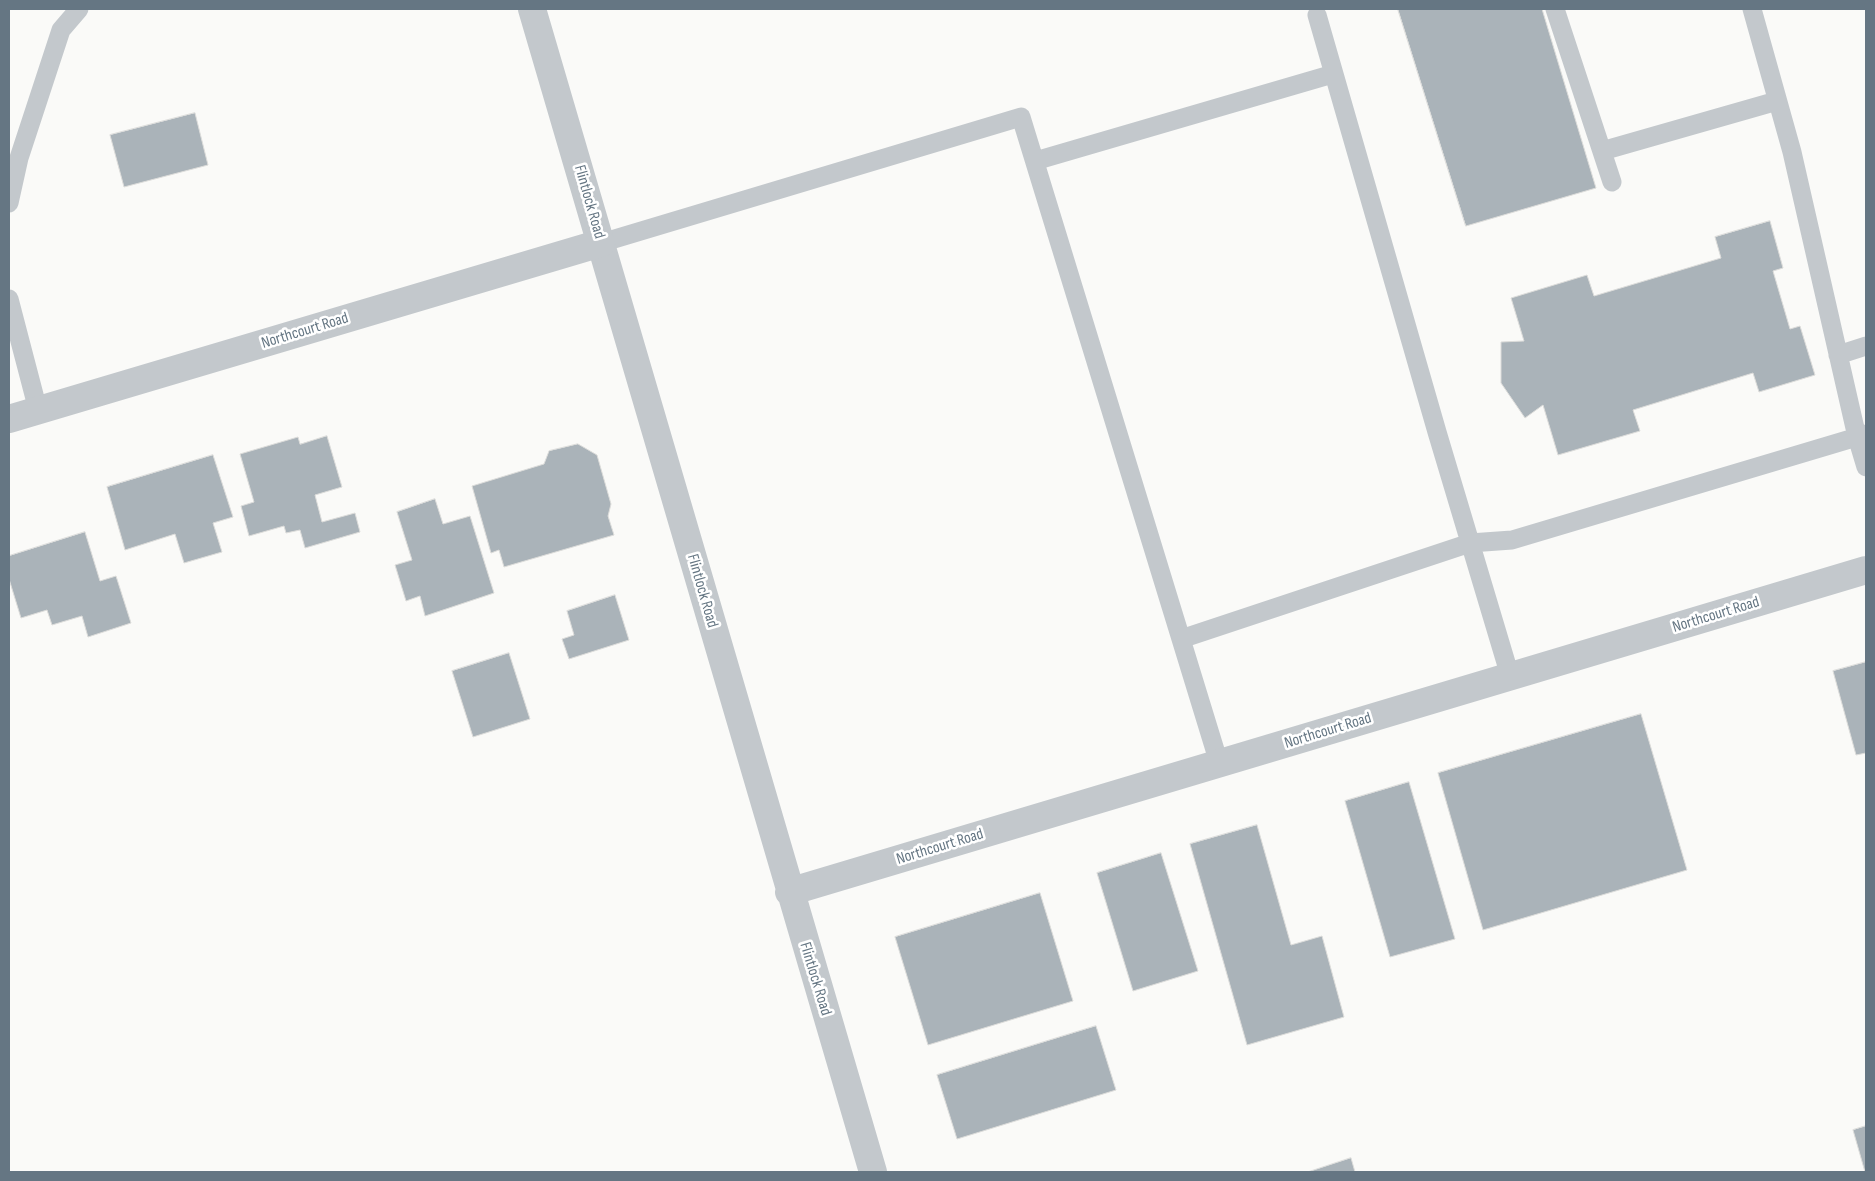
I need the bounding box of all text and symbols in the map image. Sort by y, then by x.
street label: Flintlock Road [569,163,609,241]
street label: Northcourt Road [259,309,351,353]
street label: Flintlock Road [682,552,722,630]
street label: Northcourt Road [1670,593,1762,637]
street label: Northcourt Road [1282,709,1374,753]
street label: Northcourt Road [894,825,986,869]
street label: Flintlock Road [795,940,835,1018]

